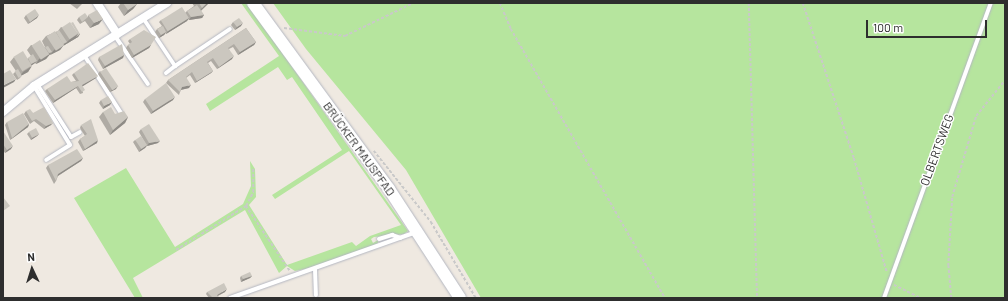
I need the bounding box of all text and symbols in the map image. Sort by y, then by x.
scale bar [868,12,989,38]
text: 100 m [873,20,903,34]
street label: BRÜCKER MAUSPFAD [320,99,398,199]
street label: OLBERTSWEG [917,112,957,188]
north arrow [12,249,52,289]
text: N [27,250,35,263]

